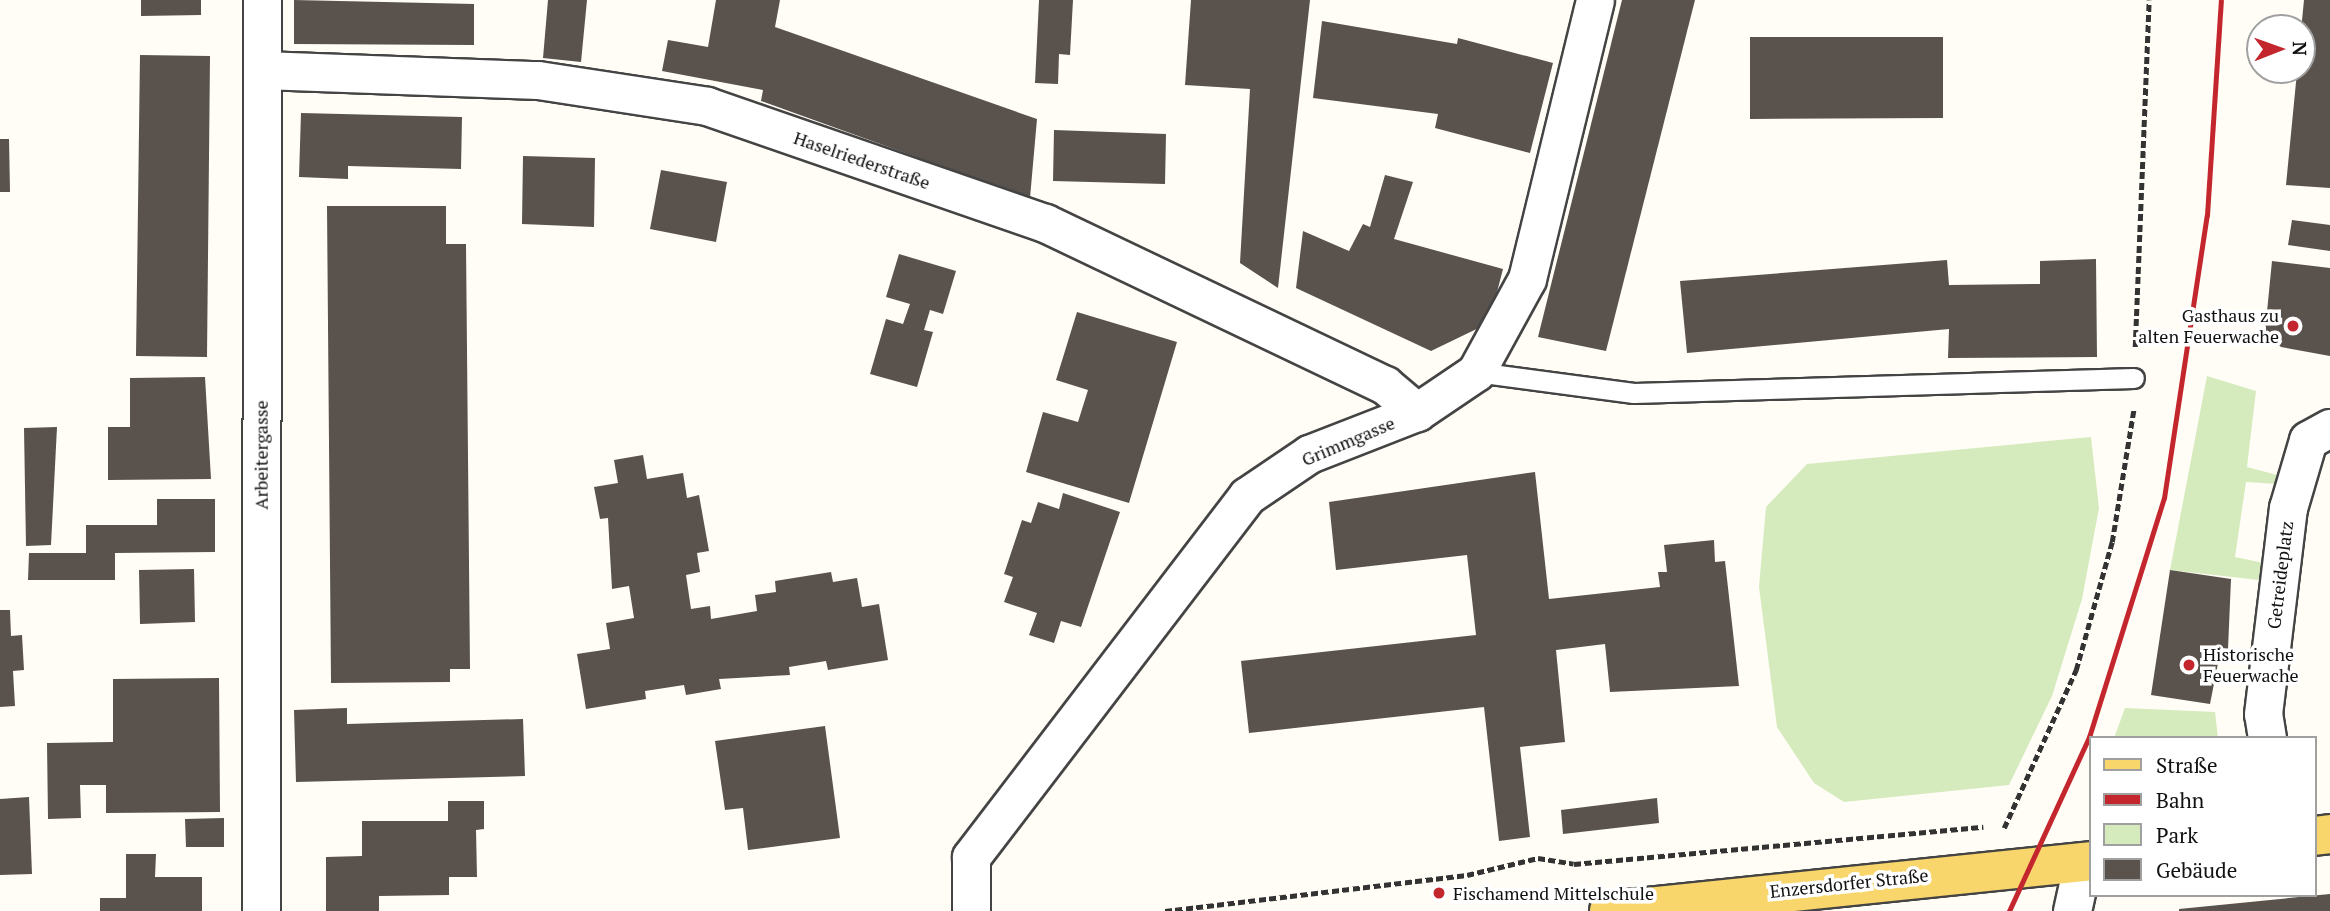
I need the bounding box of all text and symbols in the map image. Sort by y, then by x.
north arrow [2246,14,2316,84]
text: N [2288,41,2313,56]
street label: Haselriederstraße [791,127,933,193]
place label: Gasthaus zu alten Feuerwache [2138,305,2279,348]
marker: Gasthaus zu alten Feuerwache [2285,318,2301,334]
street label: Arbeitergasse [250,400,272,510]
street label: Grimmgasse [1298,412,1398,470]
street label: Getreideplatz [2263,520,2297,630]
place label: Historische Feuerwache [2203,644,2299,686]
marker: Historische Feuerwache [2181,657,2197,673]
legend [2088,736,2316,897]
text: Straße [2156,751,2218,779]
text: Bahn [2156,786,2204,814]
text: Park [2156,821,2198,849]
text: Gebäude [2156,856,2237,884]
street label: Enzersdorfer Straße [1769,864,1929,902]
place label: Fischamend Mittelschule [1453,882,1654,904]
marker: Fischamend Mittelschule [1431,885,1447,901]

